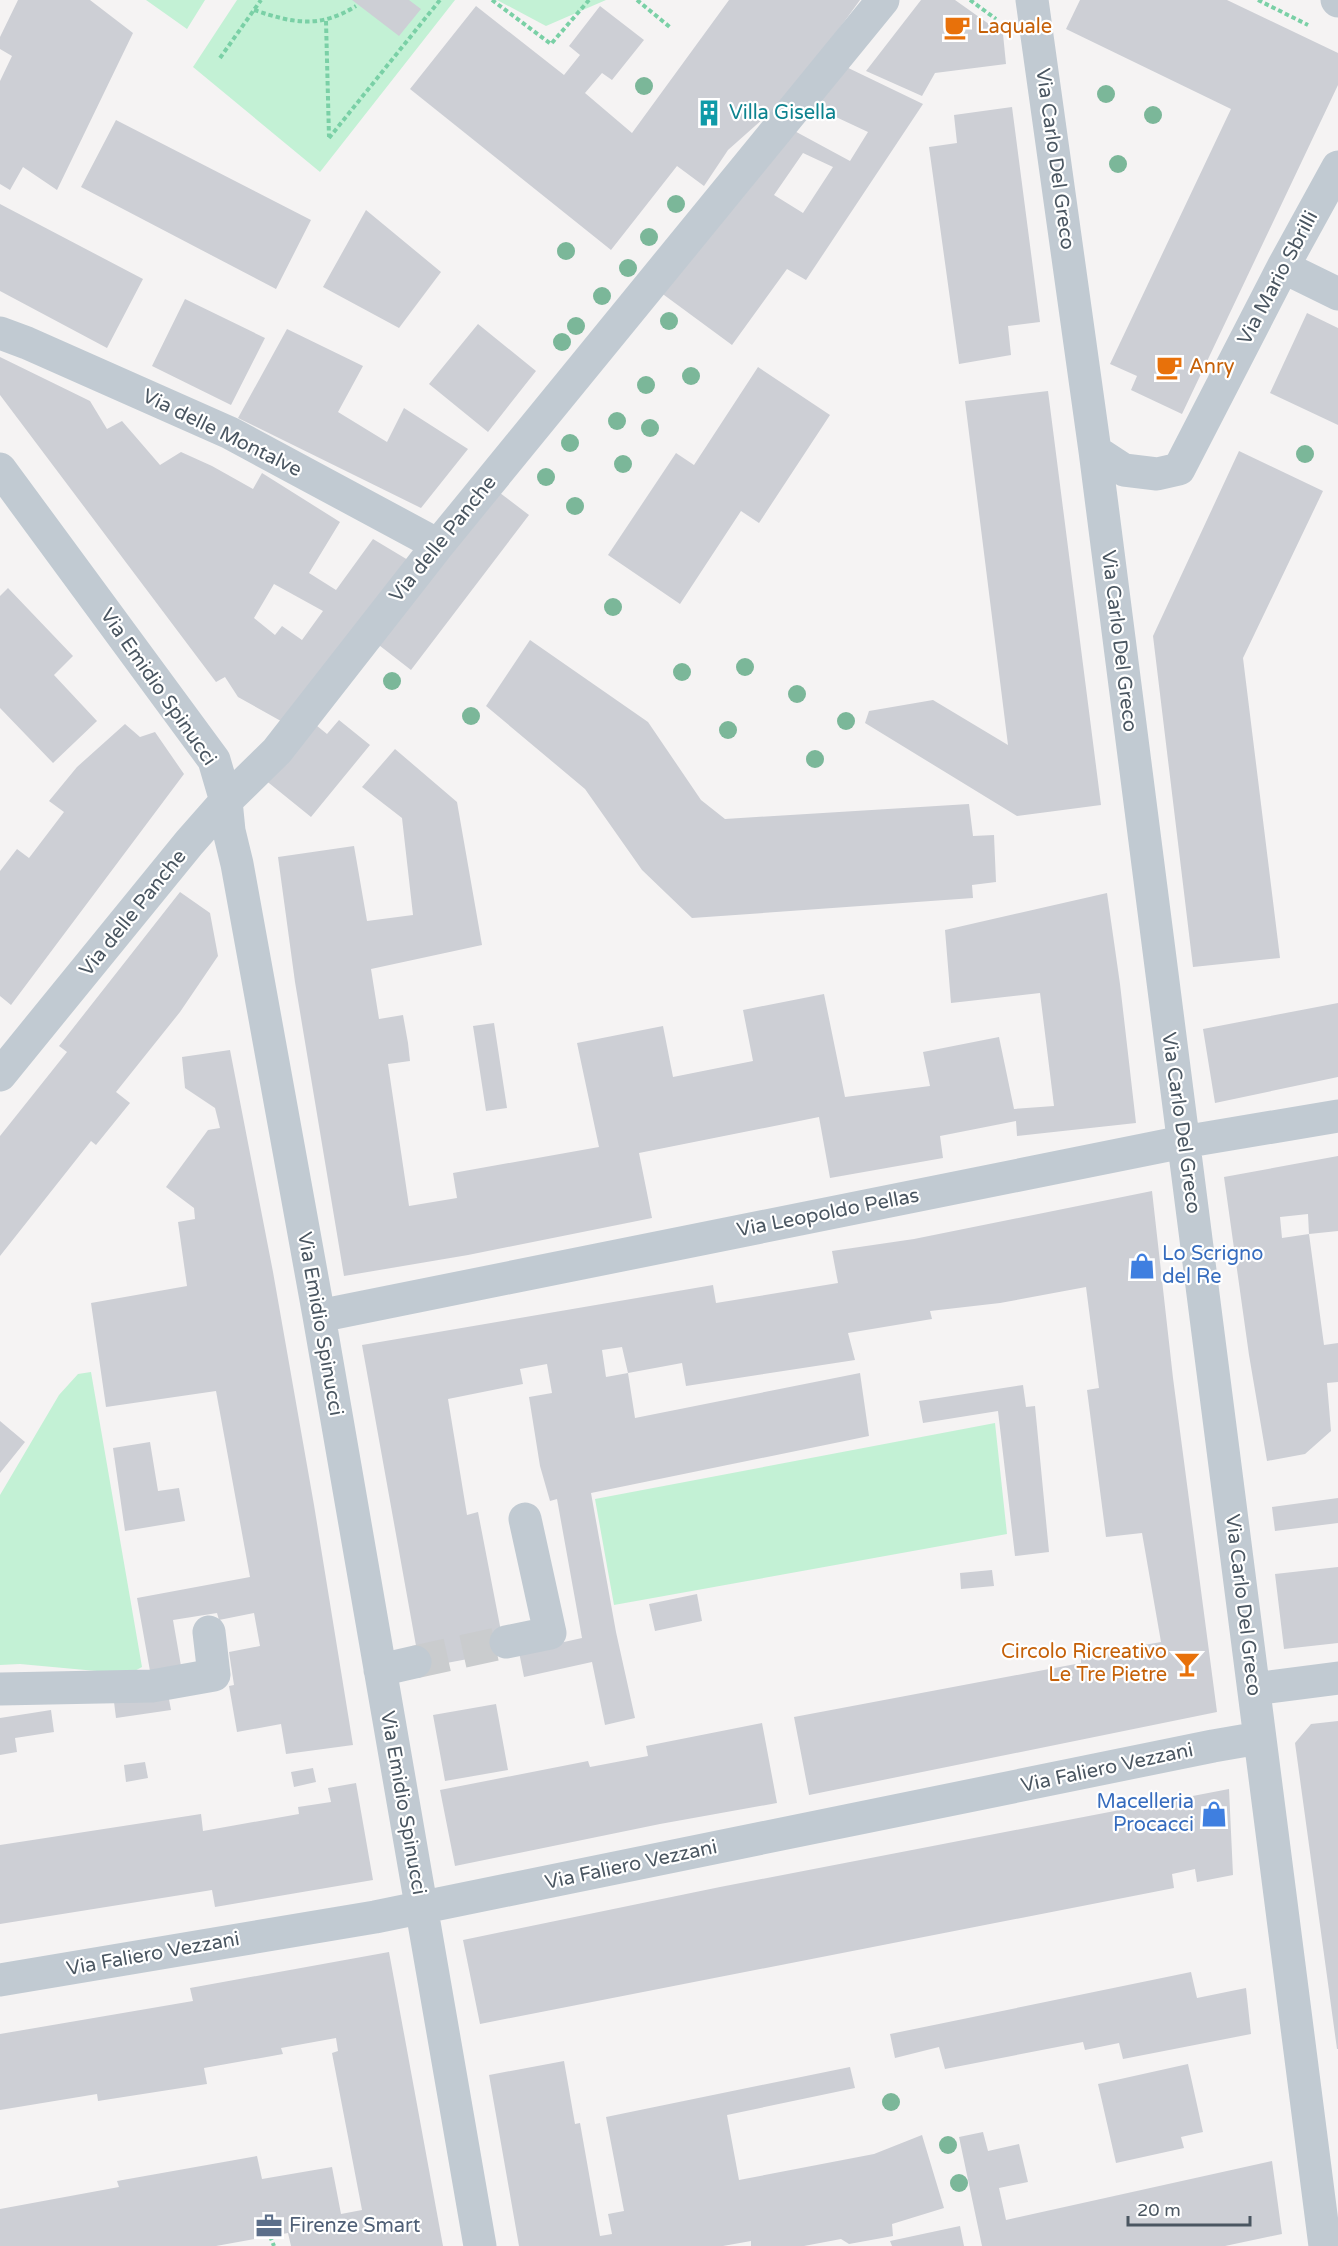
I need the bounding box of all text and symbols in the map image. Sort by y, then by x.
cafe icon: Laquale [942,12,972,42]
place label: Laquale [977,15,1052,39]
street label: Via Carlo Del Greco [1030,67,1080,251]
building icon: Villa Gisella [694,98,724,128]
place label: Villa Gisella [729,101,836,125]
street label: Via Mario Sbrilli [1233,207,1323,349]
cafe icon: Anry [1154,352,1184,382]
place label: Anry [1189,355,1235,379]
street label: Via delle Montalve [138,384,306,482]
street label: Via delle Panche [385,471,501,607]
street label: Via Carlo Del Greco [1096,549,1142,733]
street label: Via Emidio Spinucci [95,604,221,770]
street label: Via delle Panche [75,845,191,981]
street label: Via Carlo Del Greco [1156,1031,1206,1215]
street label: Via Leopoldo Pellas [735,1184,921,1242]
street label: Via Emidio Spinucci [292,1230,348,1418]
place label: Lo Scrigno del Re [1162,1242,1263,1289]
shop icon: Lo Scrigno del Re [1127,1251,1157,1281]
street label: Via Carlo Del Greco [1220,1513,1266,1697]
place label: Circolo Ricreativo Le Tre Pietre [1001,1640,1167,1687]
bar icon: Circolo Ricreativo Le Tre Pietre [1172,1649,1202,1679]
street label: Via Emidio Spinucci [375,1709,431,1897]
street label: Via Faliero Vezzani [1019,1738,1195,1798]
place label: Macelleria Procacci [1096,1790,1194,1837]
shop icon: Macelleria Procacci [1199,1799,1229,1829]
street label: Via Faliero Vezzani [543,1835,719,1895]
street label: Via Faliero Vezzani [65,1927,241,1981]
scale bar [1128,2189,1250,2227]
text: 20 m [1137,2199,1181,2221]
office icon: Firenze Smart [254,2211,284,2241]
place label: Firenze Smart [289,2214,421,2238]

